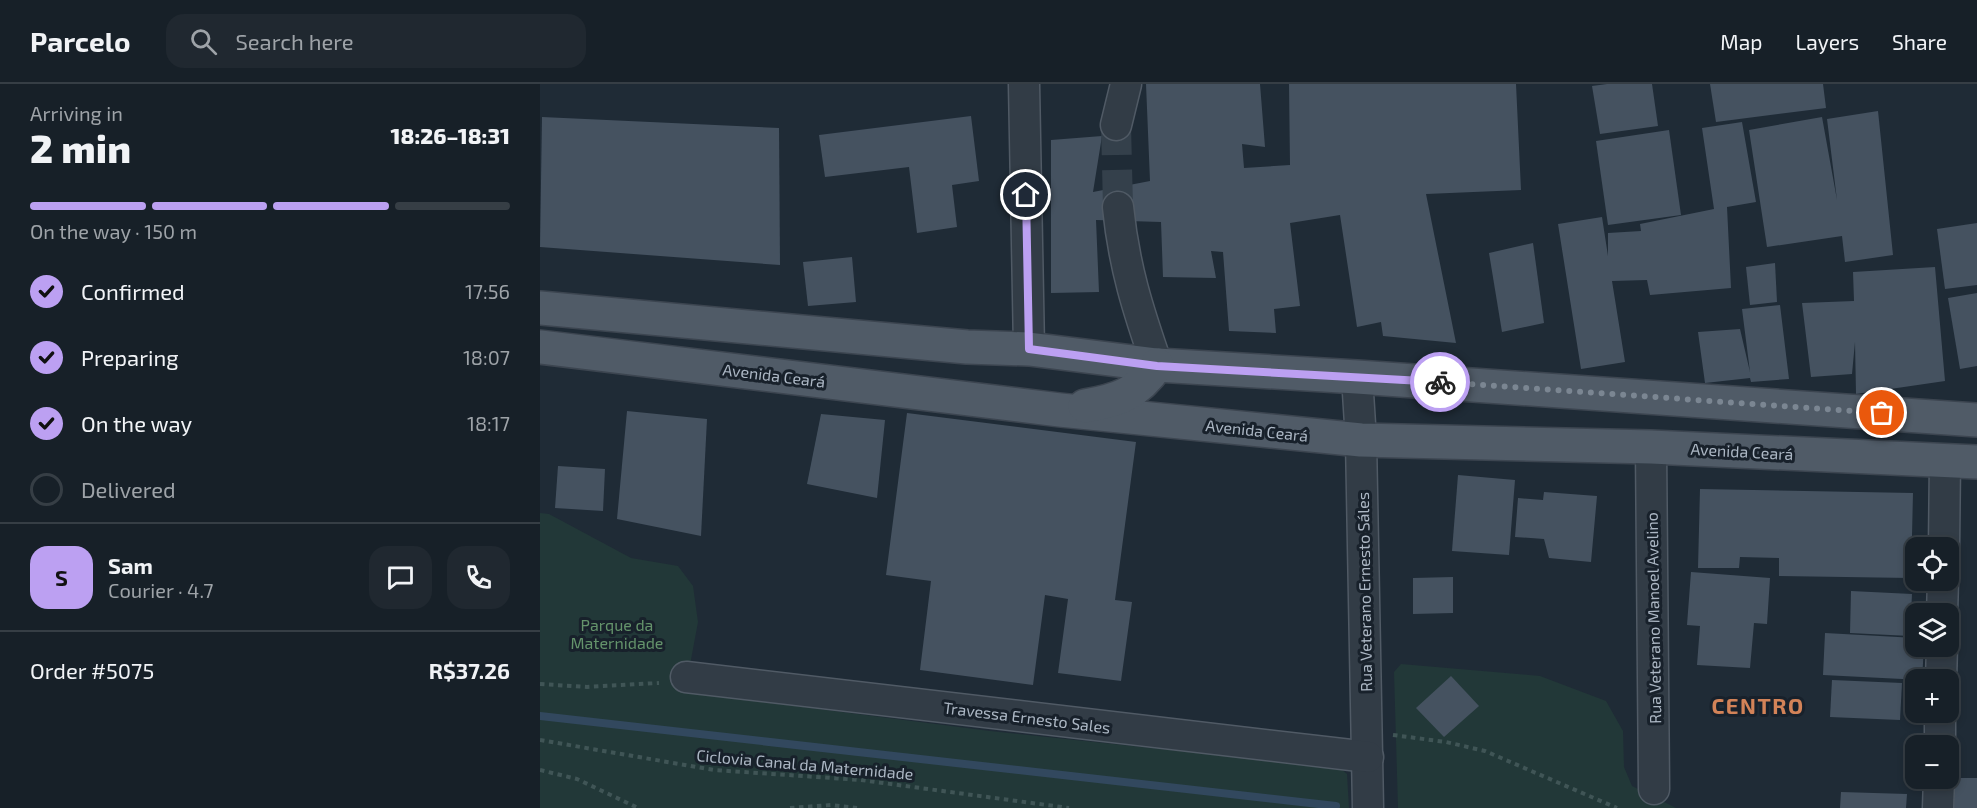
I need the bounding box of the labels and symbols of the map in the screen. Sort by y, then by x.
pin [1000,169,1051,220]
courier [1410,352,1470,412]
street label: Avenida Ceará [722,359,826,391]
pin [1856,387,1907,438]
street label: Avenida Ceará [1205,415,1309,445]
street label: Avenida Ceará [1690,439,1794,463]
street label: Rua Veterano Ernesto Sáles [1353,492,1375,692]
street label: Rua Veterano Manoel Avelino [1642,512,1664,724]
park label: Parque da Maternidade [571,615,663,652]
district label: CENTRO [1711,692,1805,718]
street label: Travessa Ernesto Sales [942,697,1112,737]
street label: Ciclovia Canal da Maternidade [696,745,914,783]

